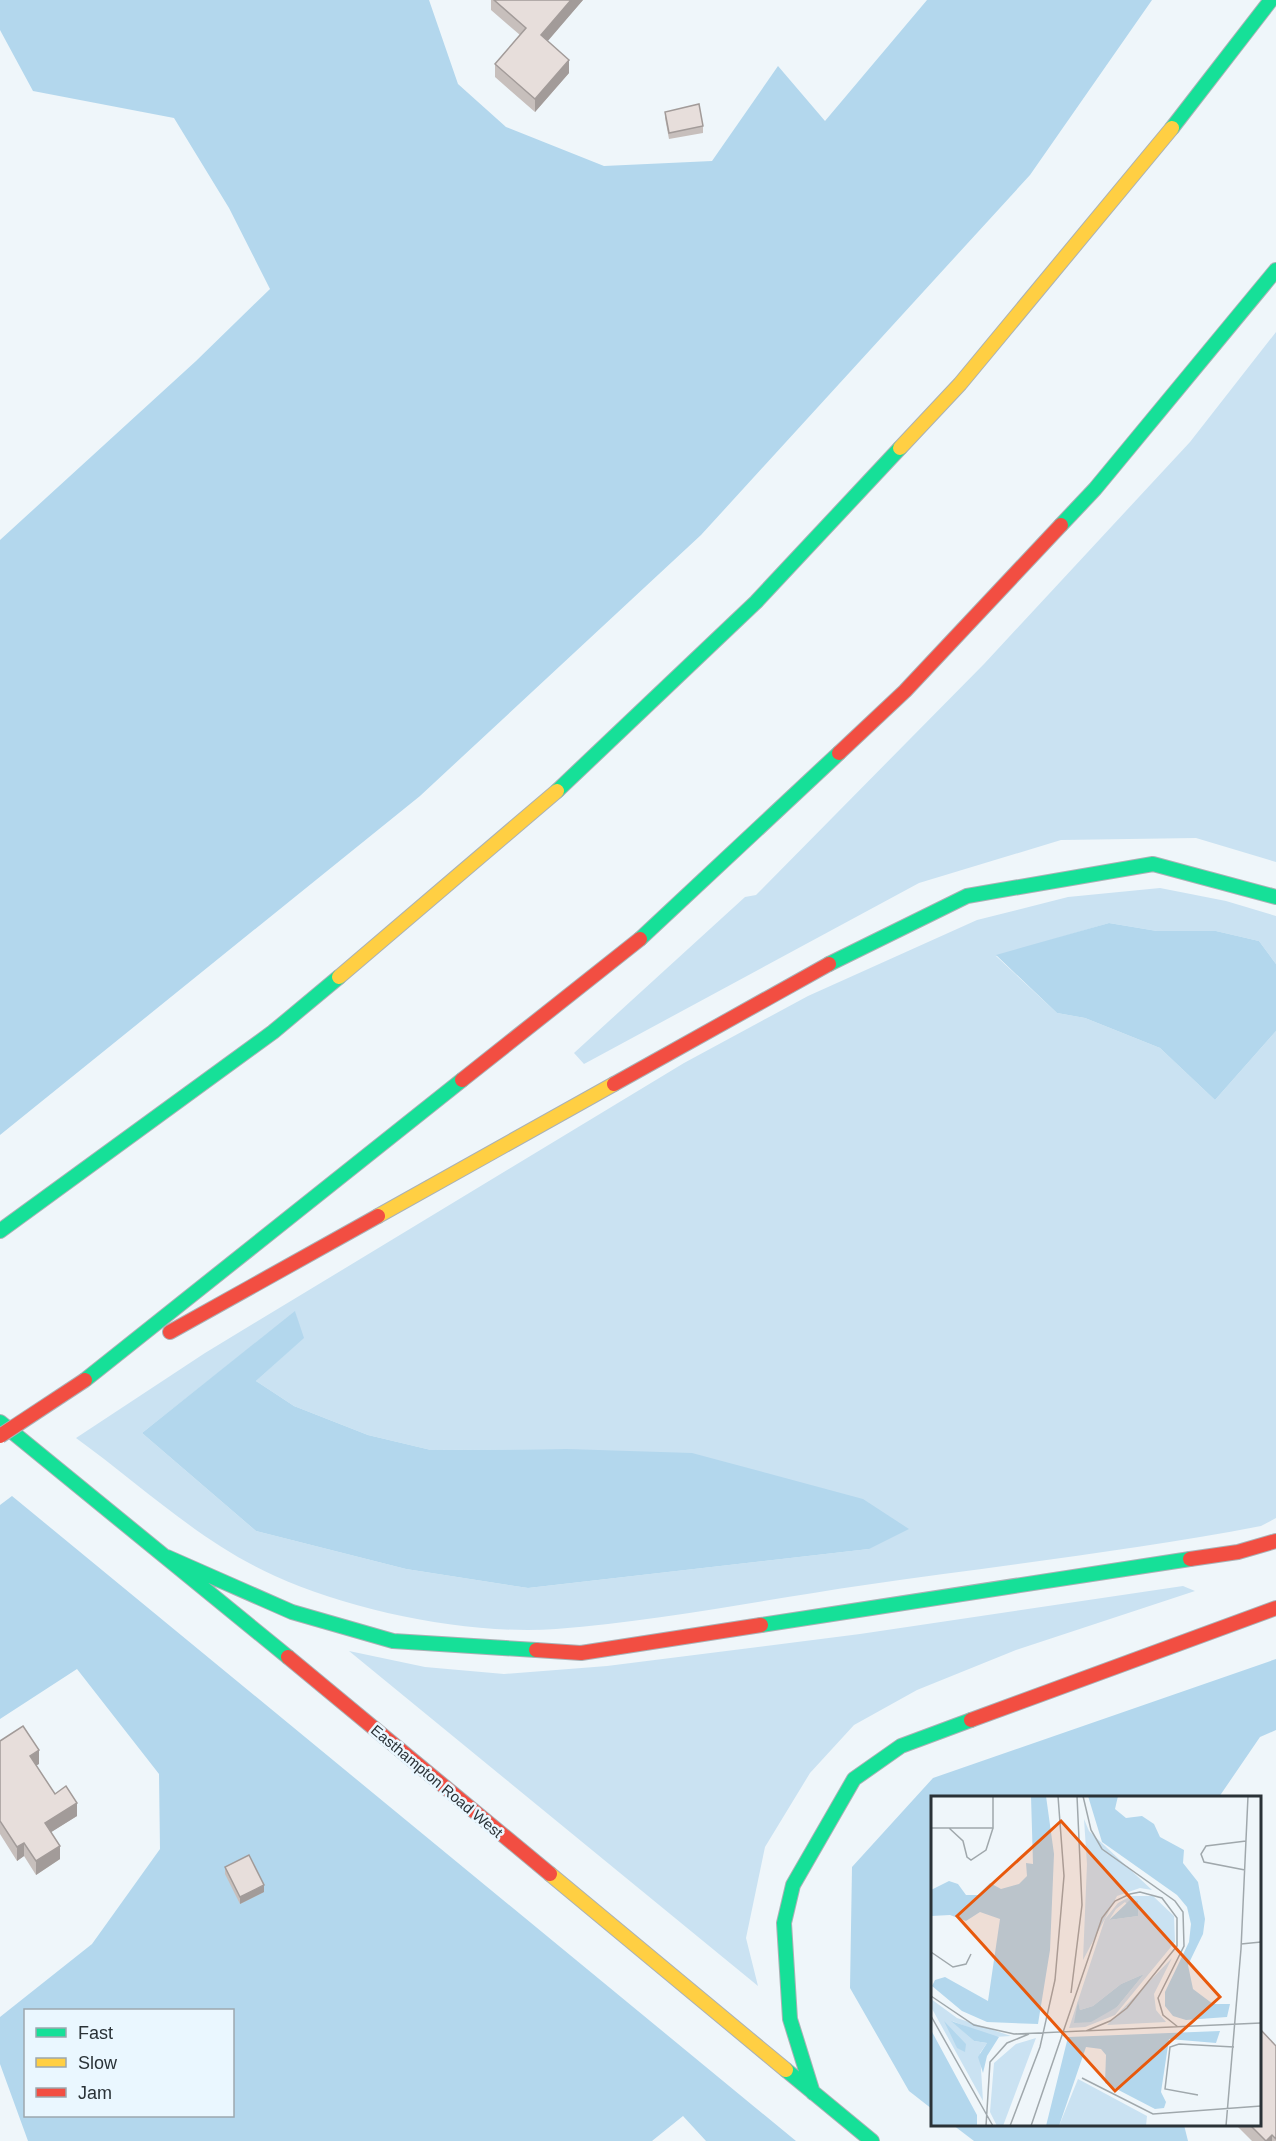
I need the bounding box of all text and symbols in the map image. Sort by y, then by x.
street label: Easthampton Road West [368,1721,507,1842]
inset map [931,1796,1261,2126]
legend [24,2009,234,2117]
text: Fast [78,2023,113,2043]
text: Slow [78,2053,118,2073]
text: Jam [78,2083,112,2103]

